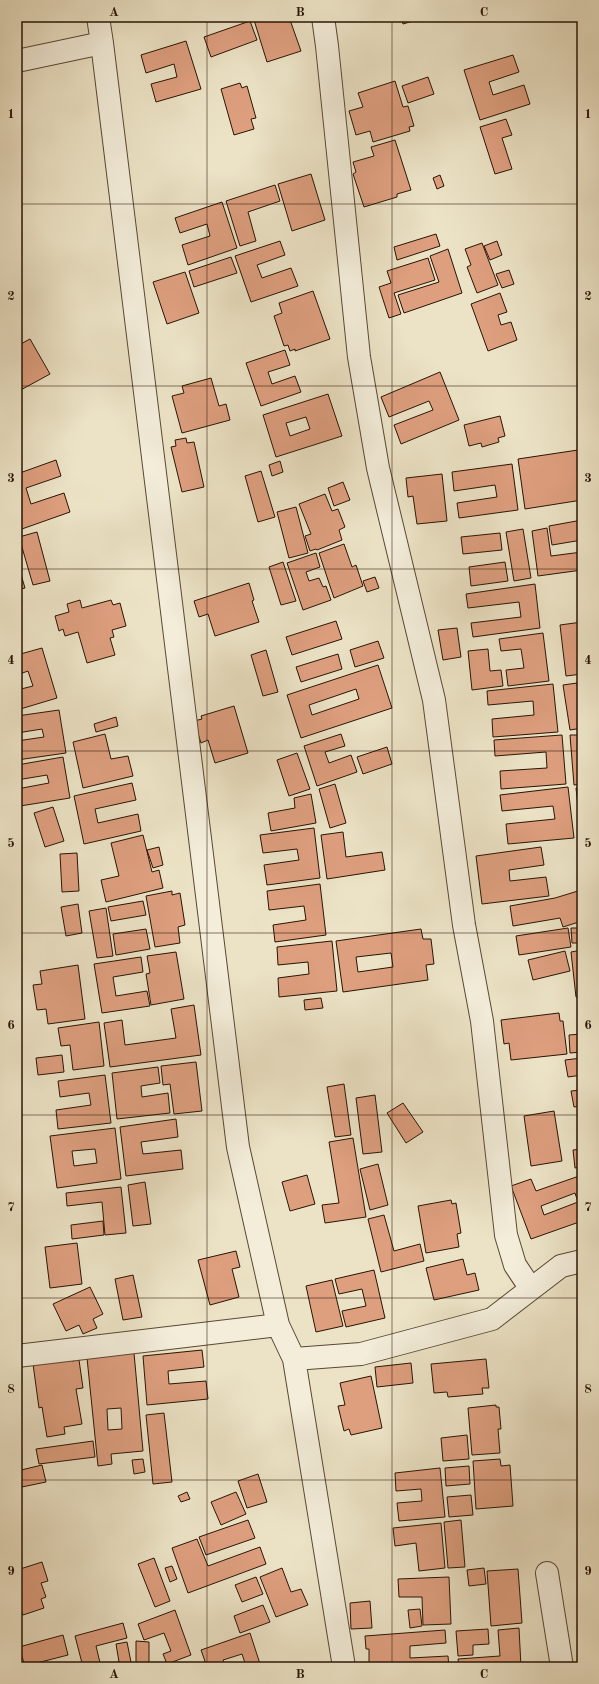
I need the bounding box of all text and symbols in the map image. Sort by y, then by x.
text: A [109,6,119,19]
text: B [295,6,305,19]
text: C [480,6,488,19]
text: 1 [7,108,15,121]
text: 1 [584,108,592,121]
text: 2 [7,290,15,303]
text: 2 [584,290,592,303]
text: 3 [7,472,15,485]
text: 3 [584,472,592,485]
text: 4 [7,654,15,667]
text: 4 [584,654,592,667]
text: 5 [7,837,15,850]
text: 5 [584,837,592,850]
text: 6 [7,1019,15,1032]
text: 6 [584,1019,592,1032]
text: 7 [7,1201,15,1214]
text: 7 [584,1201,592,1214]
text: 8 [7,1383,15,1396]
text: 8 [584,1383,592,1396]
text: 9 [7,1565,15,1578]
text: 9 [584,1565,592,1578]
text: A [109,1668,119,1681]
text: B [295,1668,305,1681]
text: C [480,1668,488,1681]

